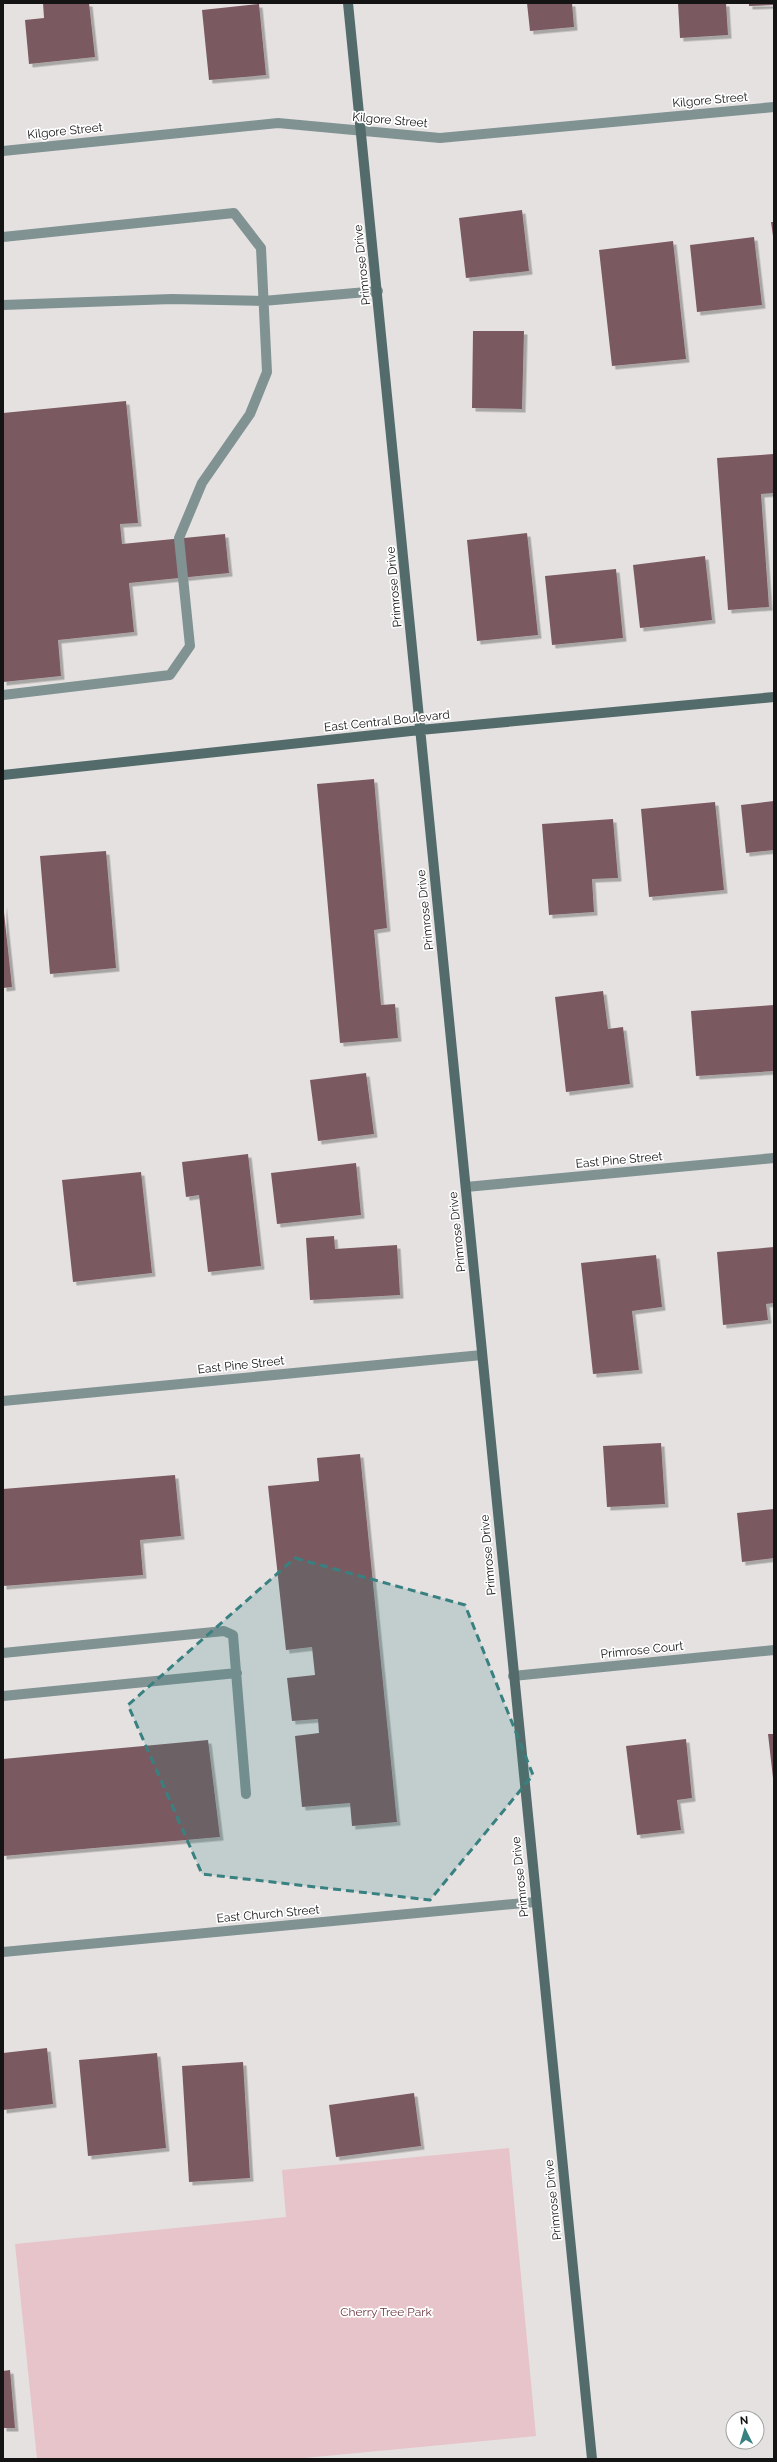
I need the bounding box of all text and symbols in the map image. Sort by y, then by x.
street label: Kilgore Street [672,90,748,110]
street label: Kilgore Street [352,110,428,130]
street label: Kilgore Street [27,120,103,142]
street label: Primrose Drive [351,224,373,306]
street label: Primrose Drive [383,546,405,628]
street label: East Central Boulevard [323,707,451,735]
street label: Primrose Drive [414,869,436,951]
street label: East Pine Street [575,1149,663,1171]
street label: Primrose Drive [446,1191,468,1273]
street label: East Pine Street [197,1353,285,1377]
street label: Primrose Drive [477,1514,499,1596]
street label: Primrose Court [600,1639,684,1661]
street label: Primrose Drive [509,1836,531,1918]
street label: East Church Street [216,1903,320,1925]
street label: Primrose Drive [542,2159,564,2241]
park label: Cherry Tree Park [340,2305,432,2319]
north arrow [725,2410,765,2450]
text: N [739,2414,749,2427]

